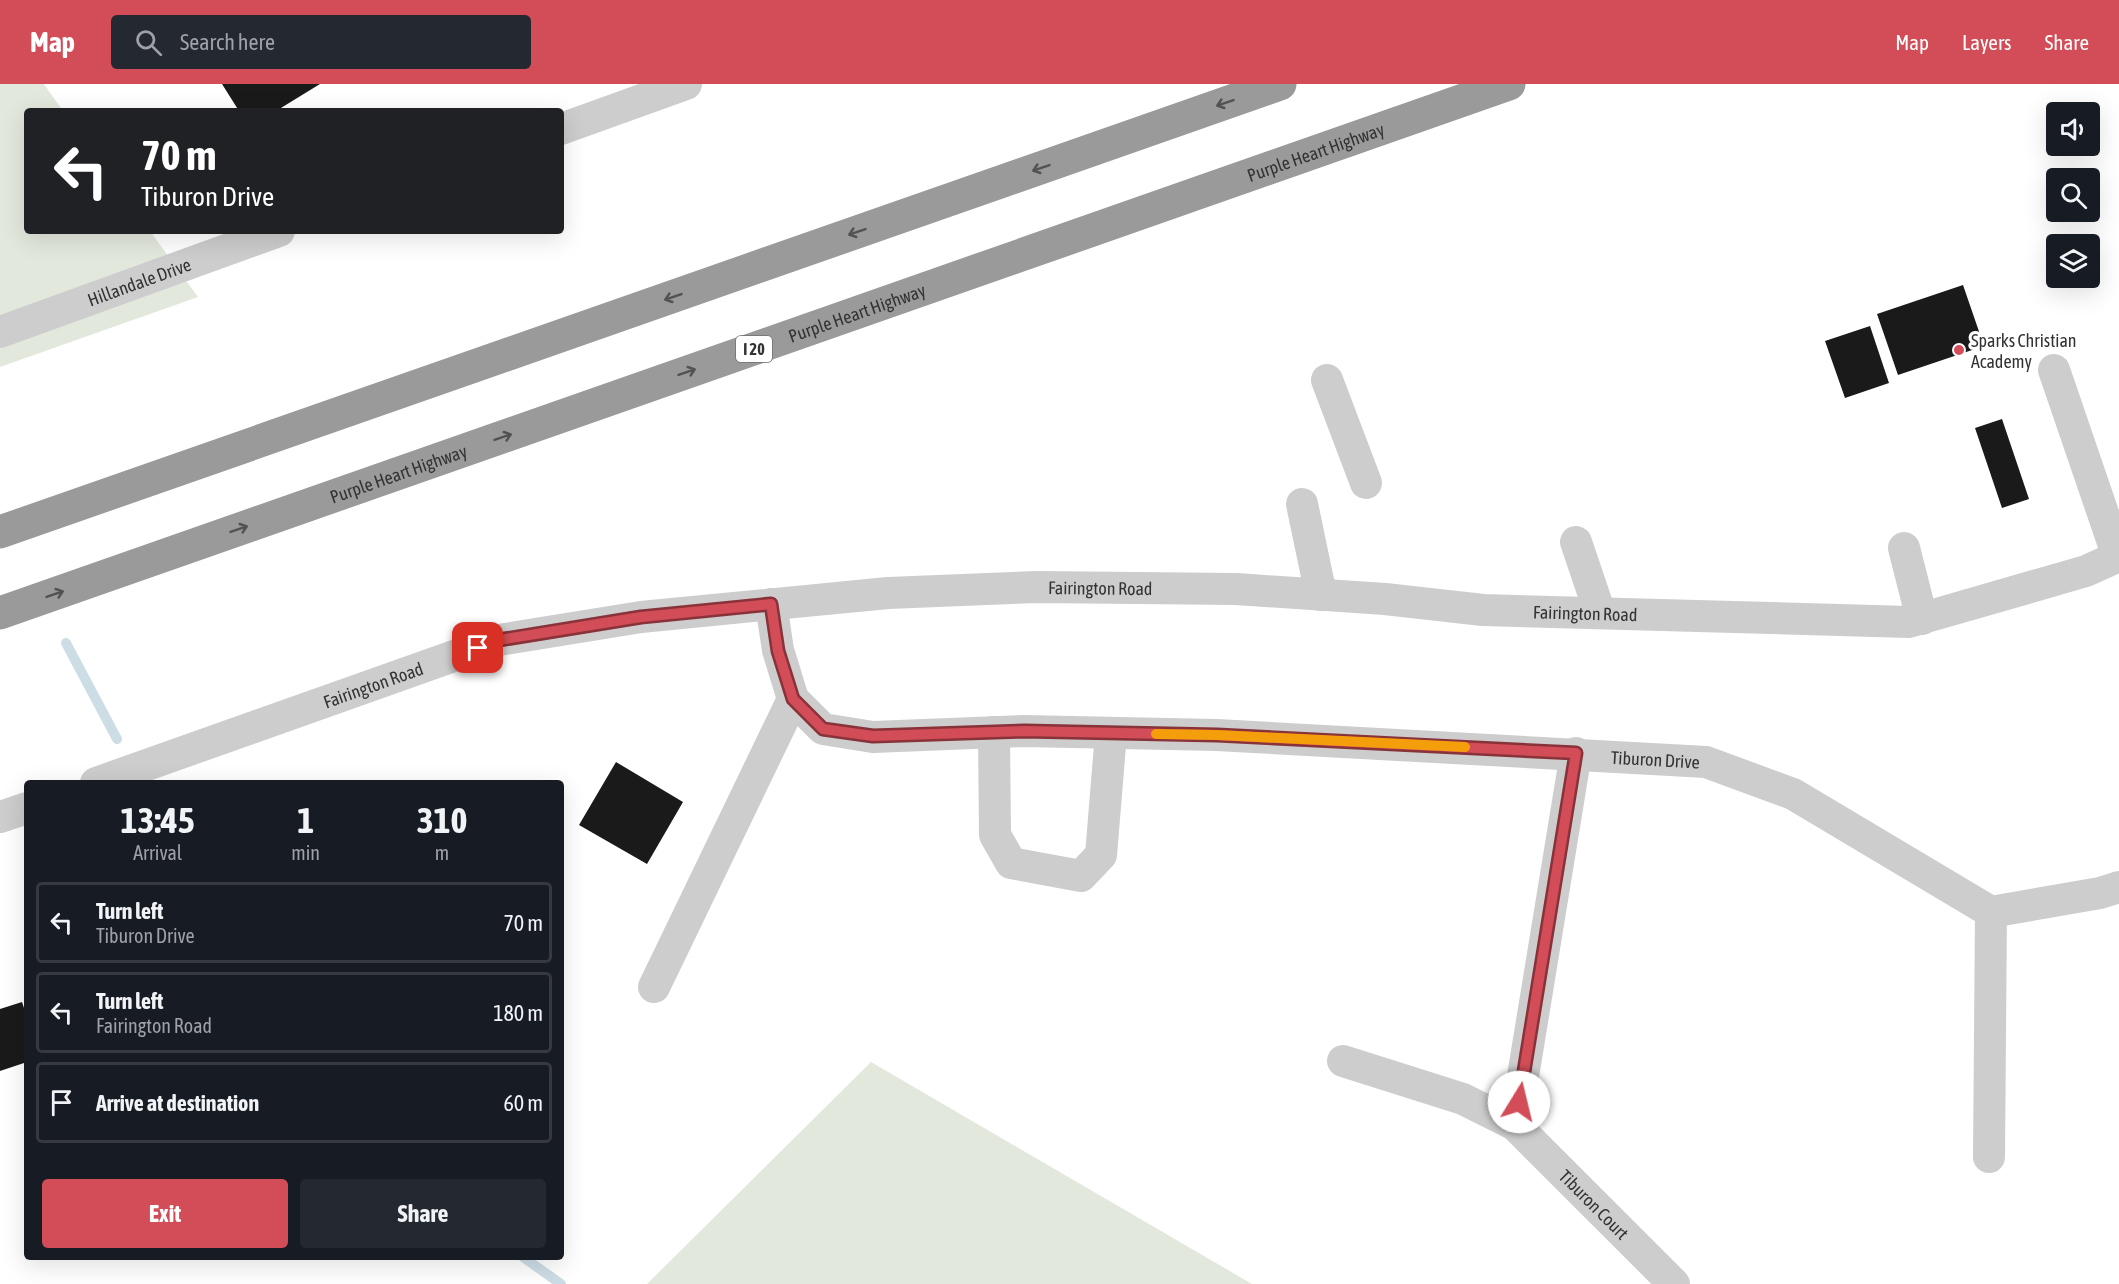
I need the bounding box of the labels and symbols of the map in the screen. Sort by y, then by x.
one-way arrow [1216,99,1235,110]
street label: Purple Heart Highway [1244,118,1387,186]
one-way arrow [1032,163,1051,174]
one-way arrow [848,228,867,239]
street label: Hillandale Drive [85,253,194,310]
street label: Purple Heart Highway [785,279,928,346]
one-way arrow [664,292,683,303]
place label: Sparks Christian Academy [1971,330,2077,372]
road number: I 20 [736,336,772,362]
marker: Sparks Christian Academy [1952,343,1966,357]
one-way arrow [677,366,695,377]
one-way arrow [493,430,511,441]
street label: Purple Heart Highway [327,440,470,507]
one-way arrow [229,523,248,534]
street label: Fairington Road [1048,577,1153,599]
one-way arrow [45,587,64,598]
street label: Fairington Road [1533,601,1638,625]
pin [452,622,503,673]
street label: Fairington Road [320,657,426,712]
street label: Tiburon Drive [1610,746,1700,772]
position arrow [1487,1070,1551,1134]
street label: Tiburon Court [1555,1165,1633,1243]

